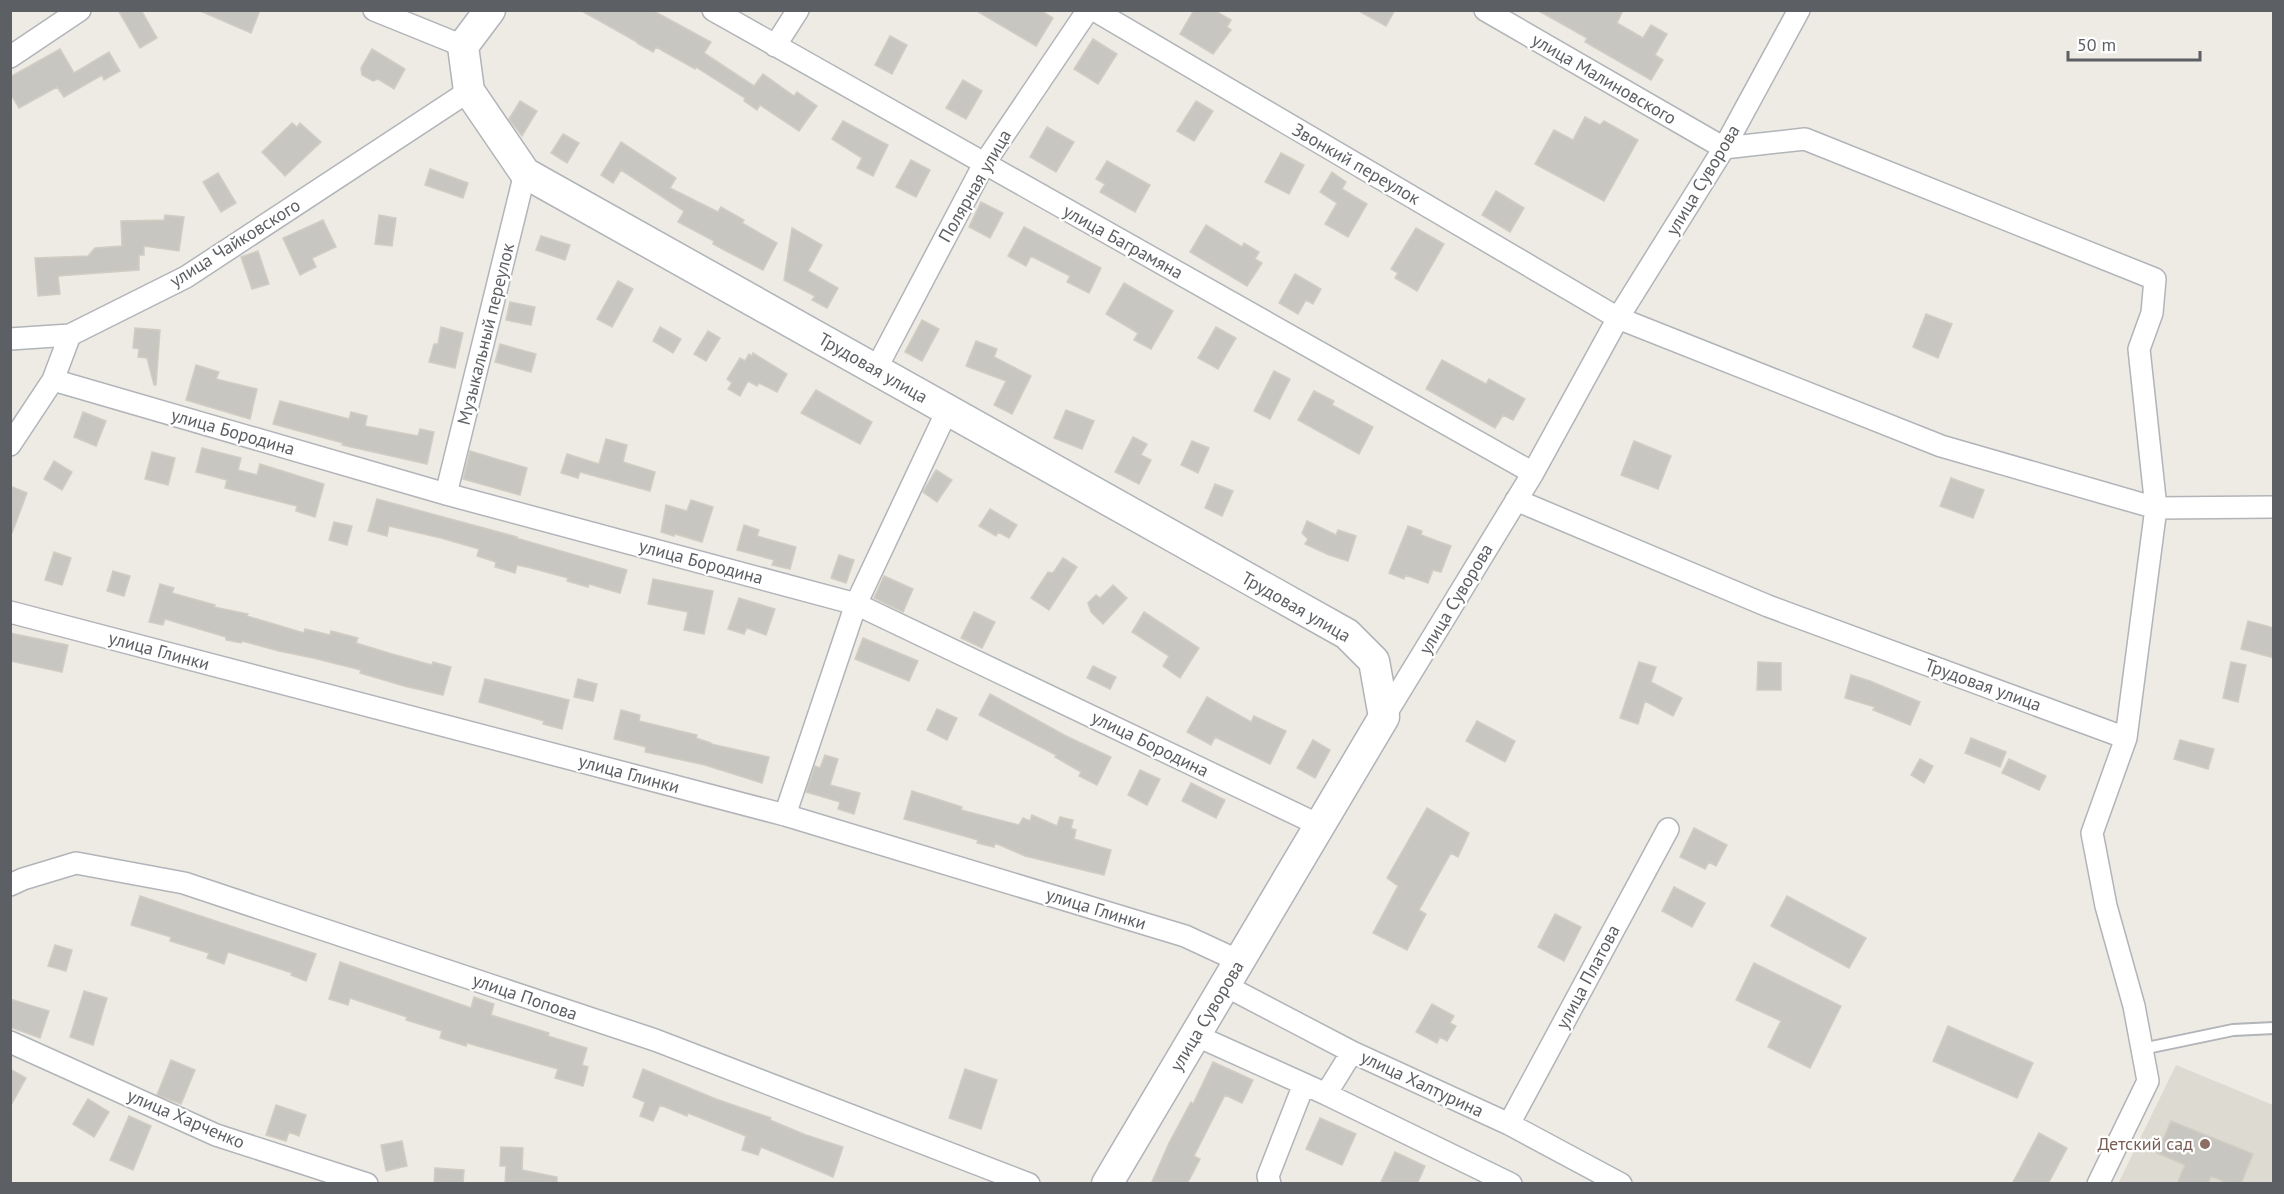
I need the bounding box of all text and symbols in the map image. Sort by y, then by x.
scale bar [2068,24,2200,62]
street label: улица Малиновского [1528,28,1681,129]
text: 50 m [2077,33,2116,56]
street label: Звонкий переулок [1288,118,1425,210]
street label: улица Суворова [1660,120,1745,239]
street label: Полярная улица [933,125,1016,246]
street label: улица Чайковского [165,193,304,292]
street label: улица Баграмяна [1059,199,1187,284]
street label: Музыкальный переулок [452,240,519,427]
street label: Трудовая улица [815,327,932,408]
street label: улица Бородина [169,403,298,460]
street label: улица Бородина [636,534,766,589]
street label: улица Суворова [1413,539,1498,658]
street label: Трудовая улица [1238,566,1355,647]
street label: улица Глинки [106,626,212,675]
street label: Трудовая улица [1922,653,2044,716]
street label: улица Бородина [1088,705,1213,782]
street label: улица Глинки [576,749,682,798]
street label: улица Глинки [1043,882,1149,935]
street label: улица Платова [1550,921,1625,1033]
street label: улица Суворова [1164,956,1249,1075]
street label: улица Попова [470,968,581,1025]
street label: улица Халтурина [1357,1045,1487,1122]
street label: улица Харченко [124,1083,249,1154]
place label: Детский сад [2097,1132,2193,1155]
marker: Детский сад [2198,1137,2212,1151]

